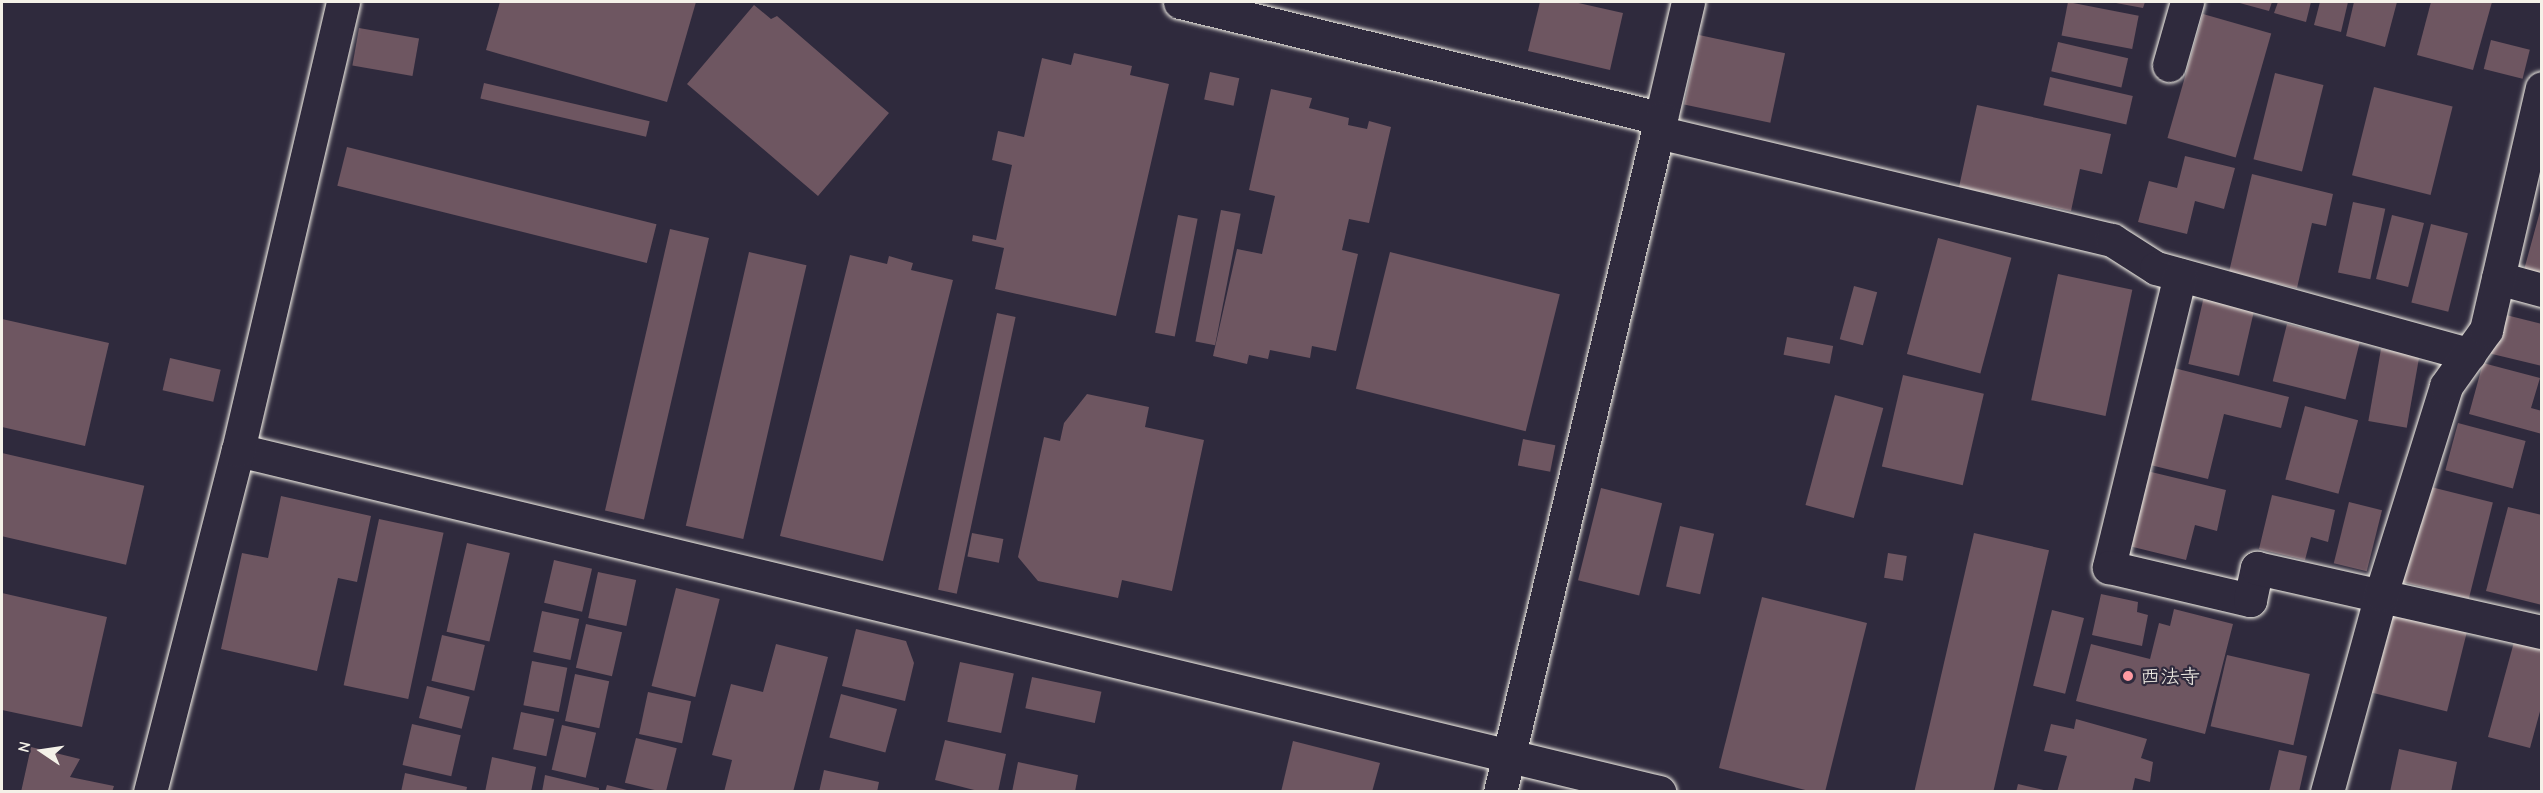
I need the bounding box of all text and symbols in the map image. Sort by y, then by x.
place label: 西法寺 [2140,664,2200,688]
marker: 西法寺 [2121,669,2135,683]
north arrow [12,721,72,781]
text: N [15,740,34,754]

